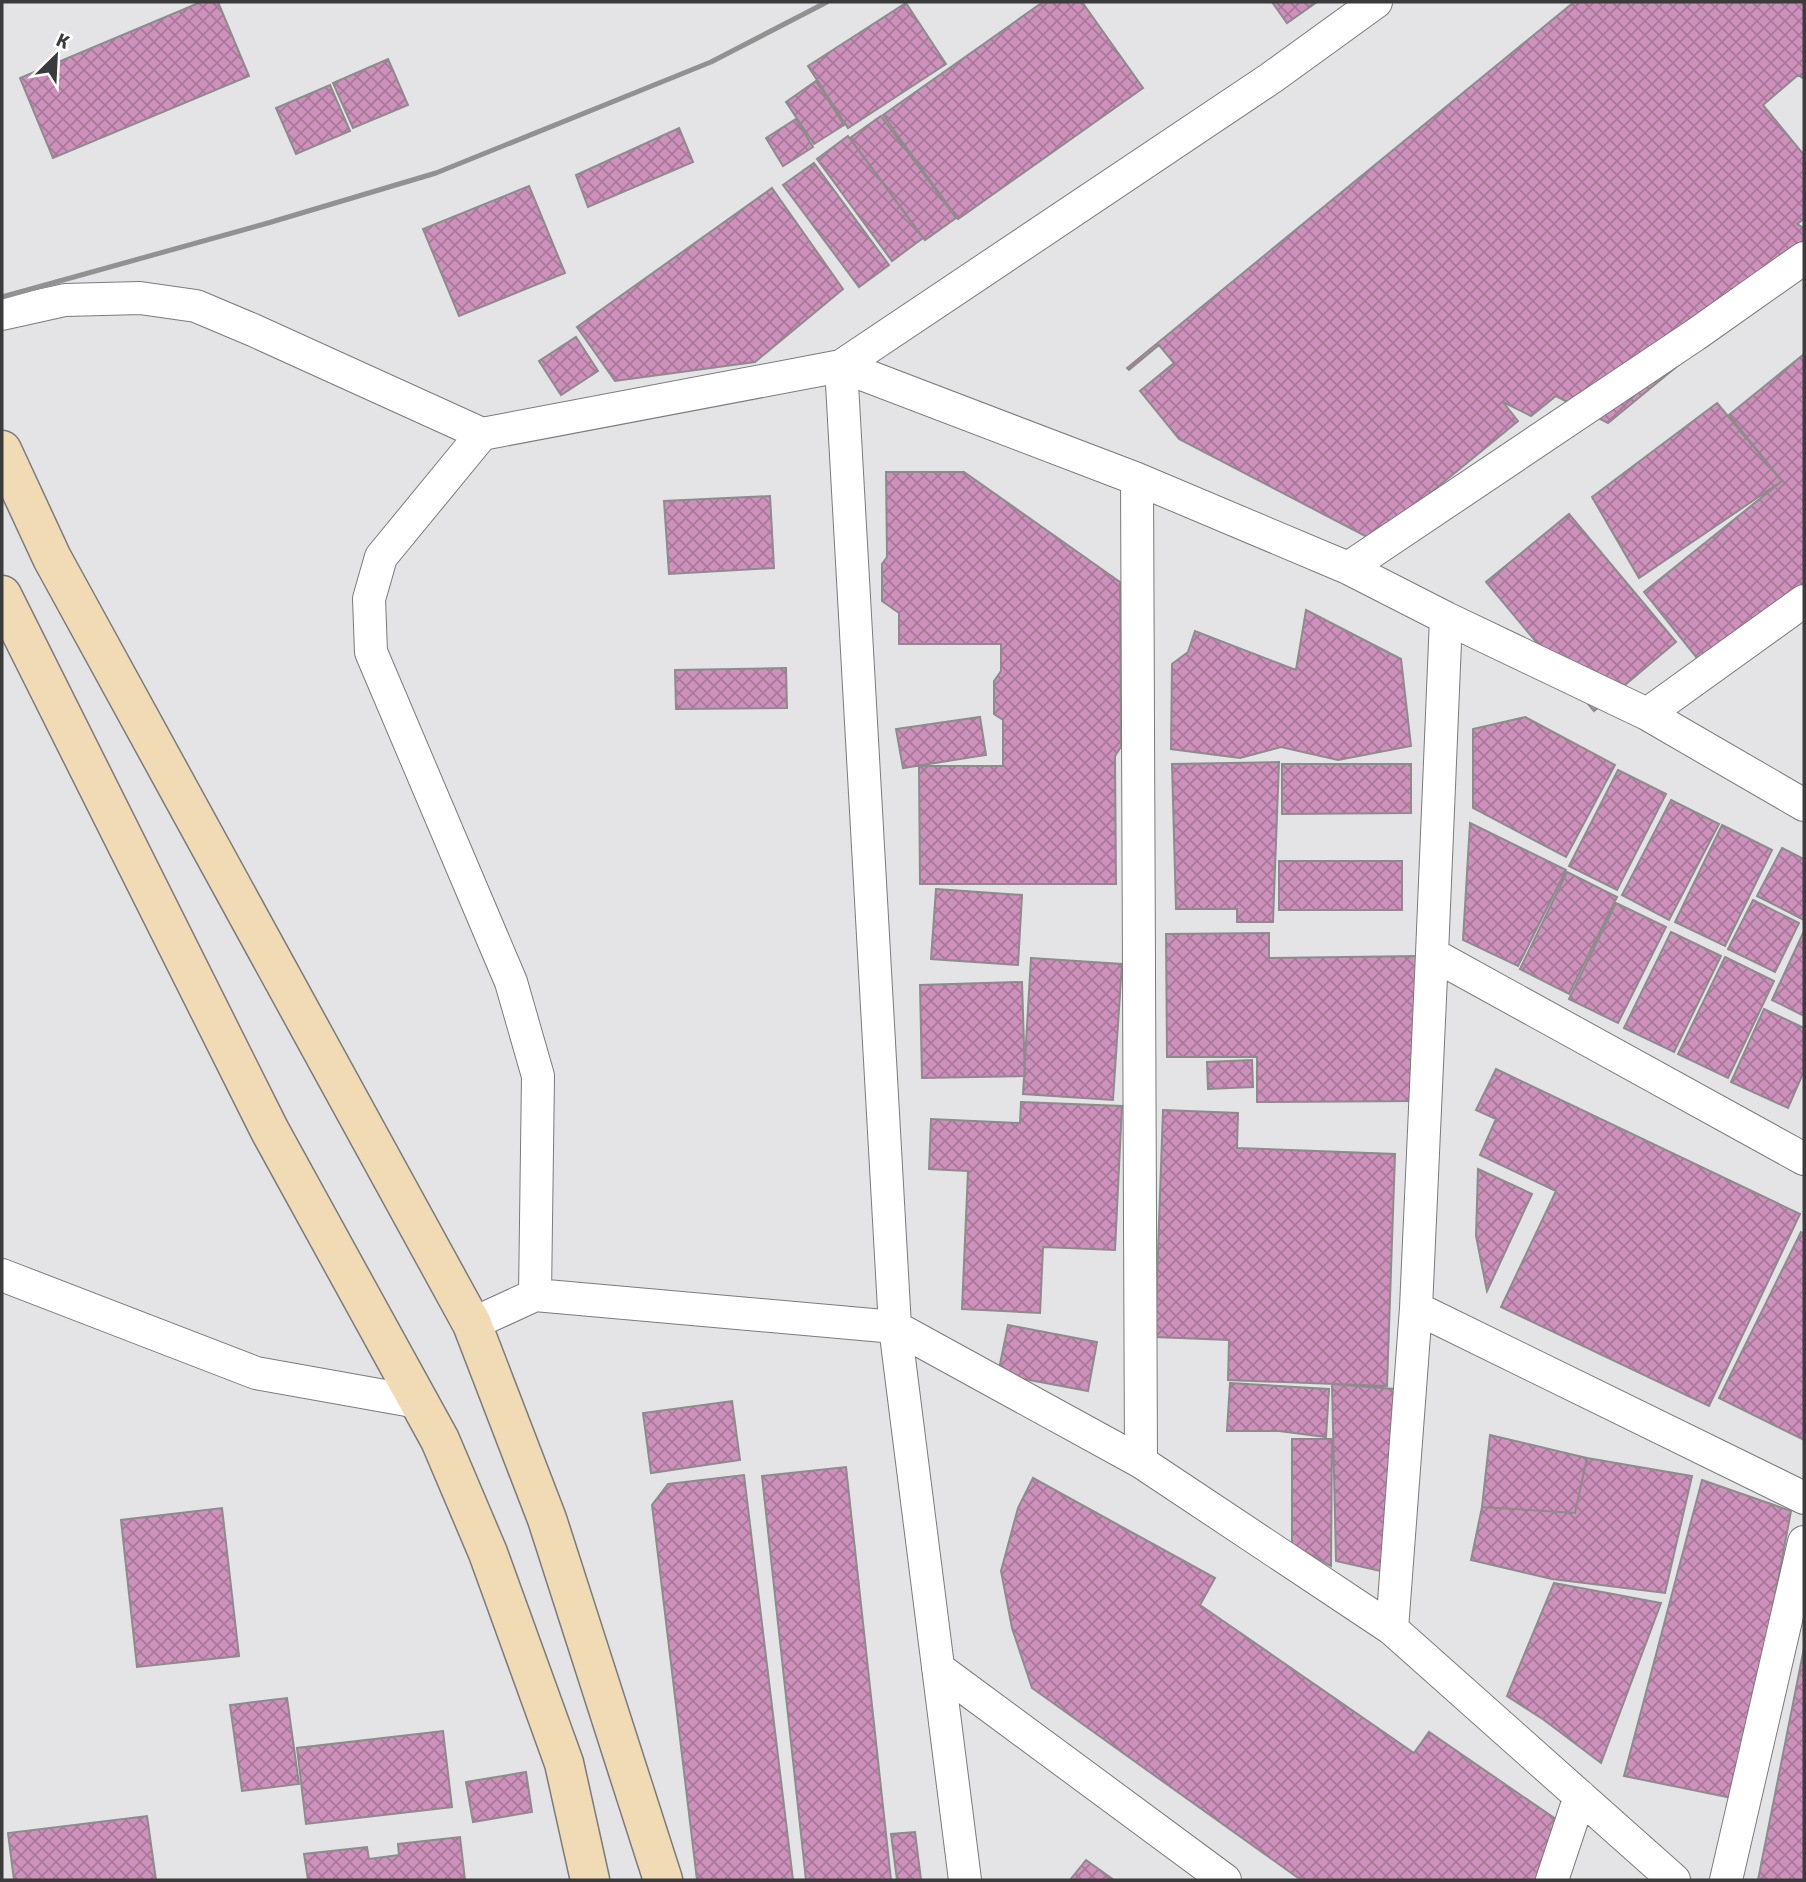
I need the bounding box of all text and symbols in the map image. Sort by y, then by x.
north arrow [21,21,91,91]
text: K [52,28,73,55]

